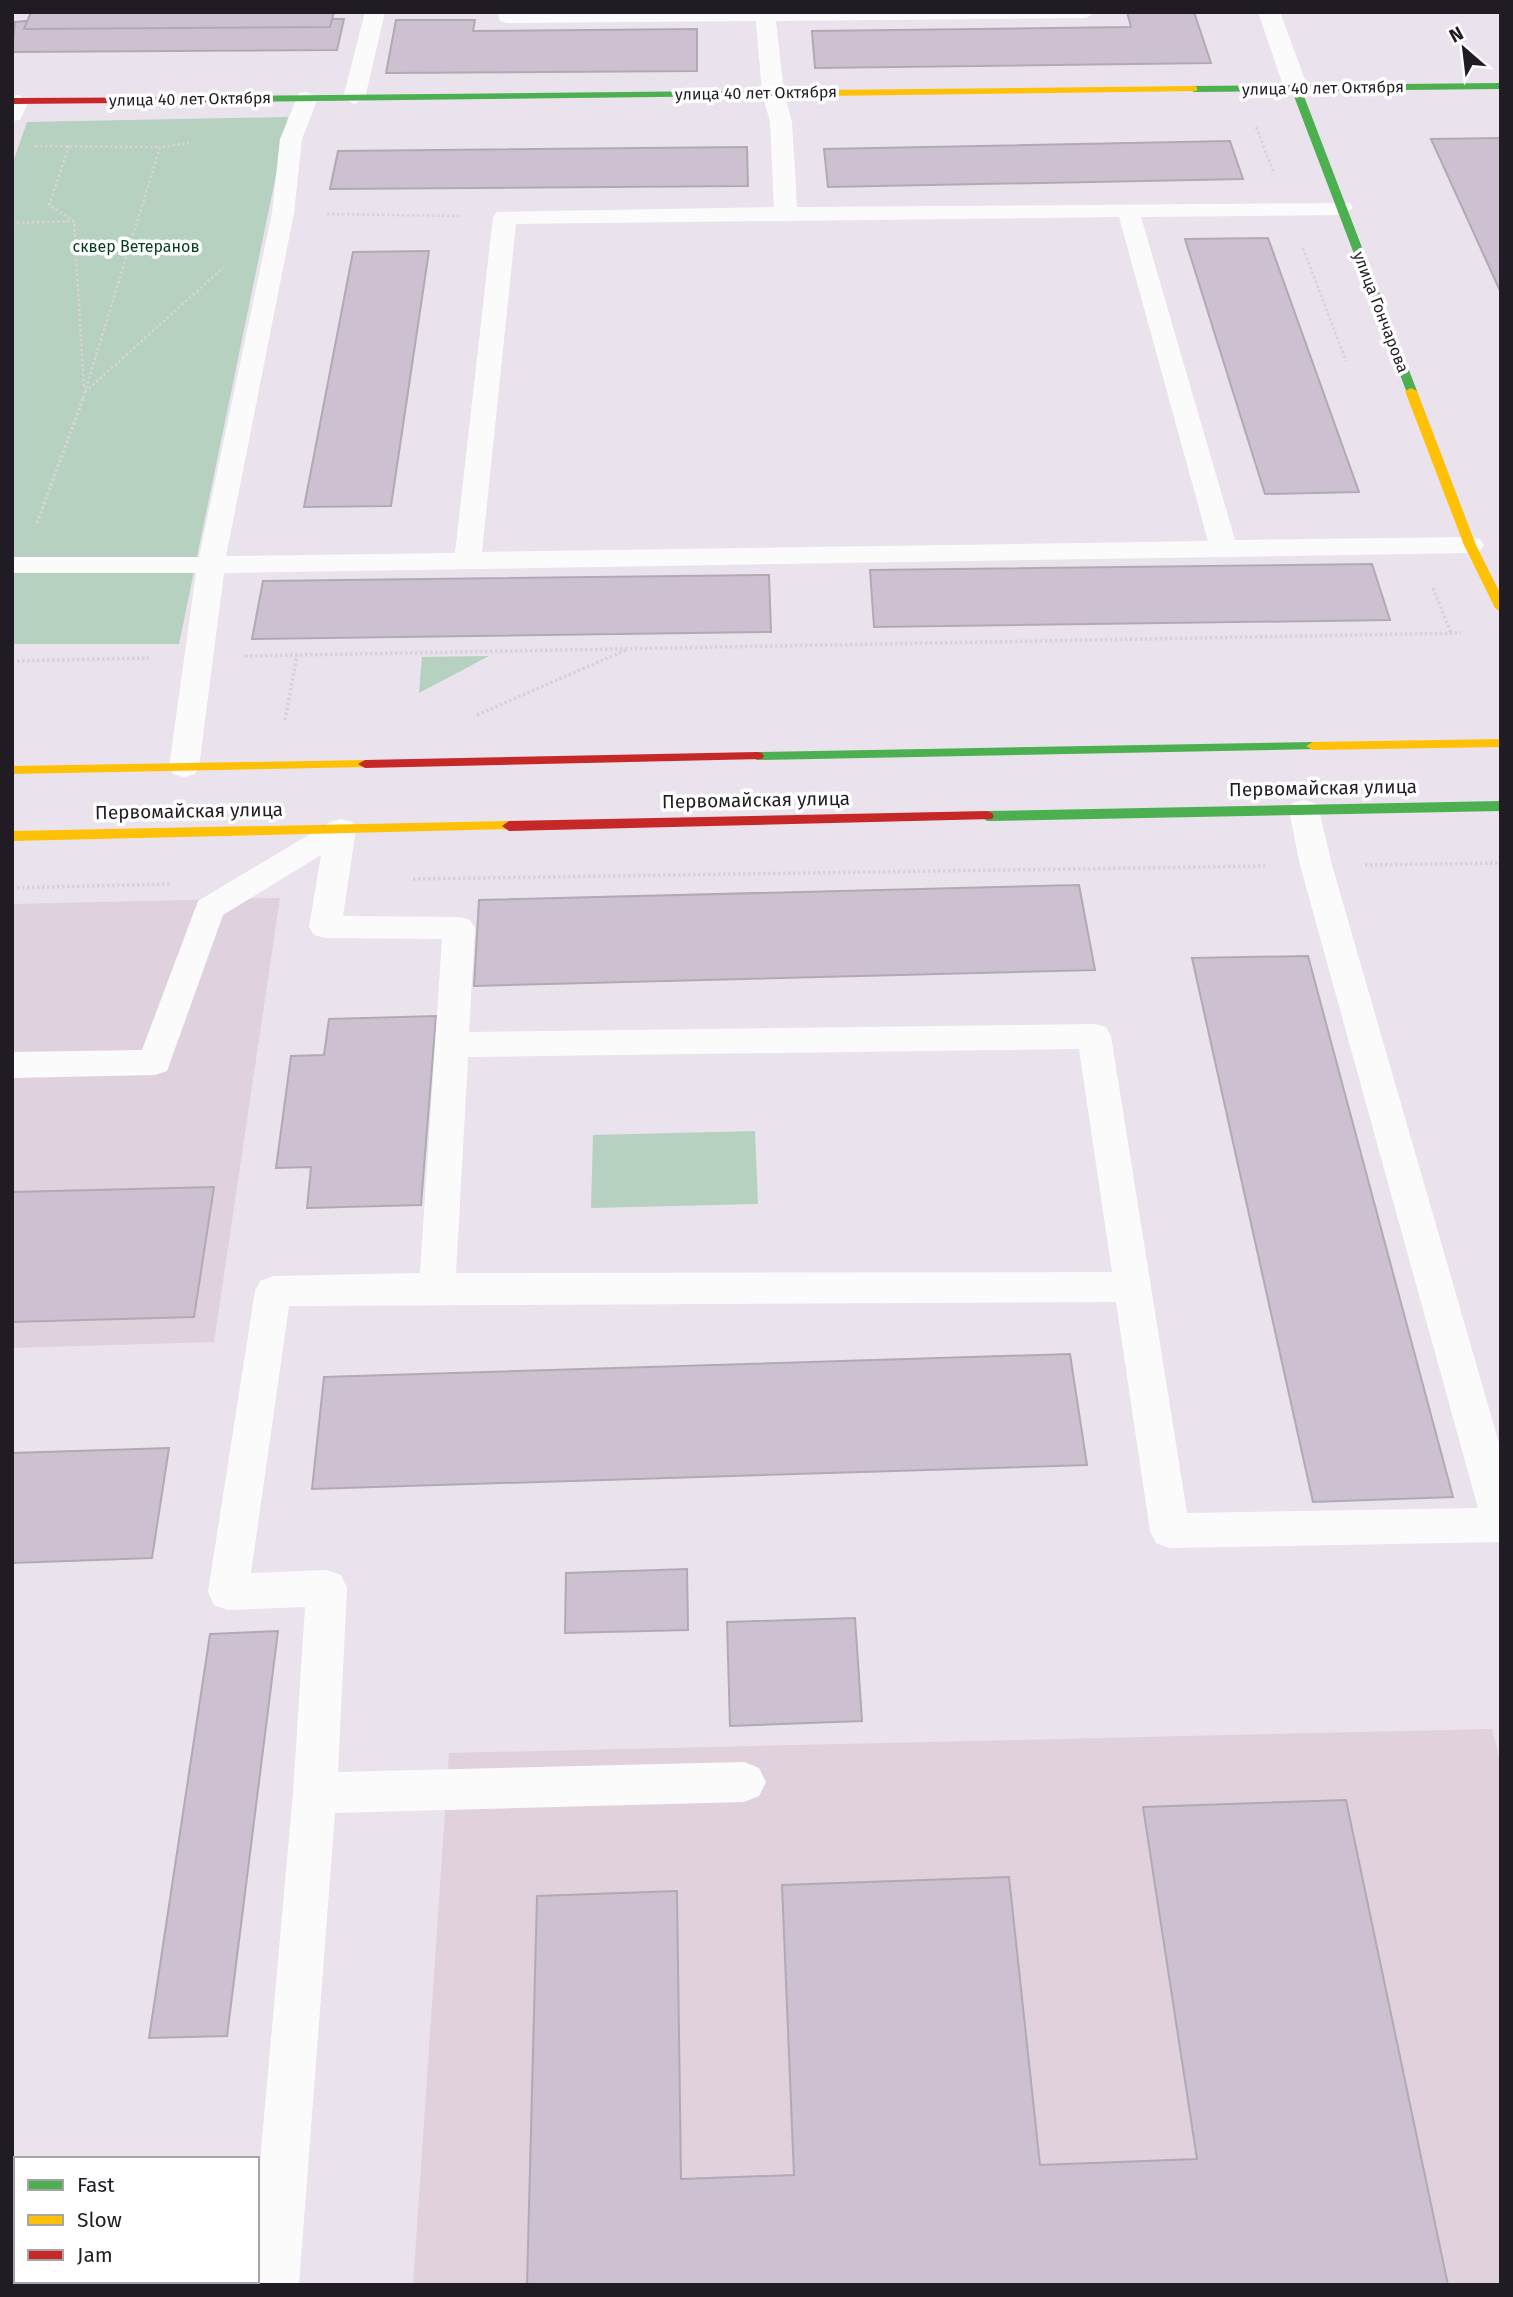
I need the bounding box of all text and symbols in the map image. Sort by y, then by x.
north arrow [1429,14,1499,84]
text: N [1445,21,1467,48]
street label: улица 40 лет Октября [1242,77,1404,99]
street label: улица 40 лет Октября [675,82,837,104]
street label: улица 40 лет Октября [109,88,271,110]
park label: сквер Ветеранов [73,237,199,256]
street label: улица Гончарова [1349,249,1413,375]
street label: Первомайская улица [1229,775,1417,801]
street label: Первомайская улица [662,787,850,813]
street label: Первомайская улица [95,798,283,824]
legend [14,2157,259,2283]
text: Fast [77,2172,115,2198]
text: Slow [77,2207,122,2233]
text: Jam [77,2242,113,2268]

